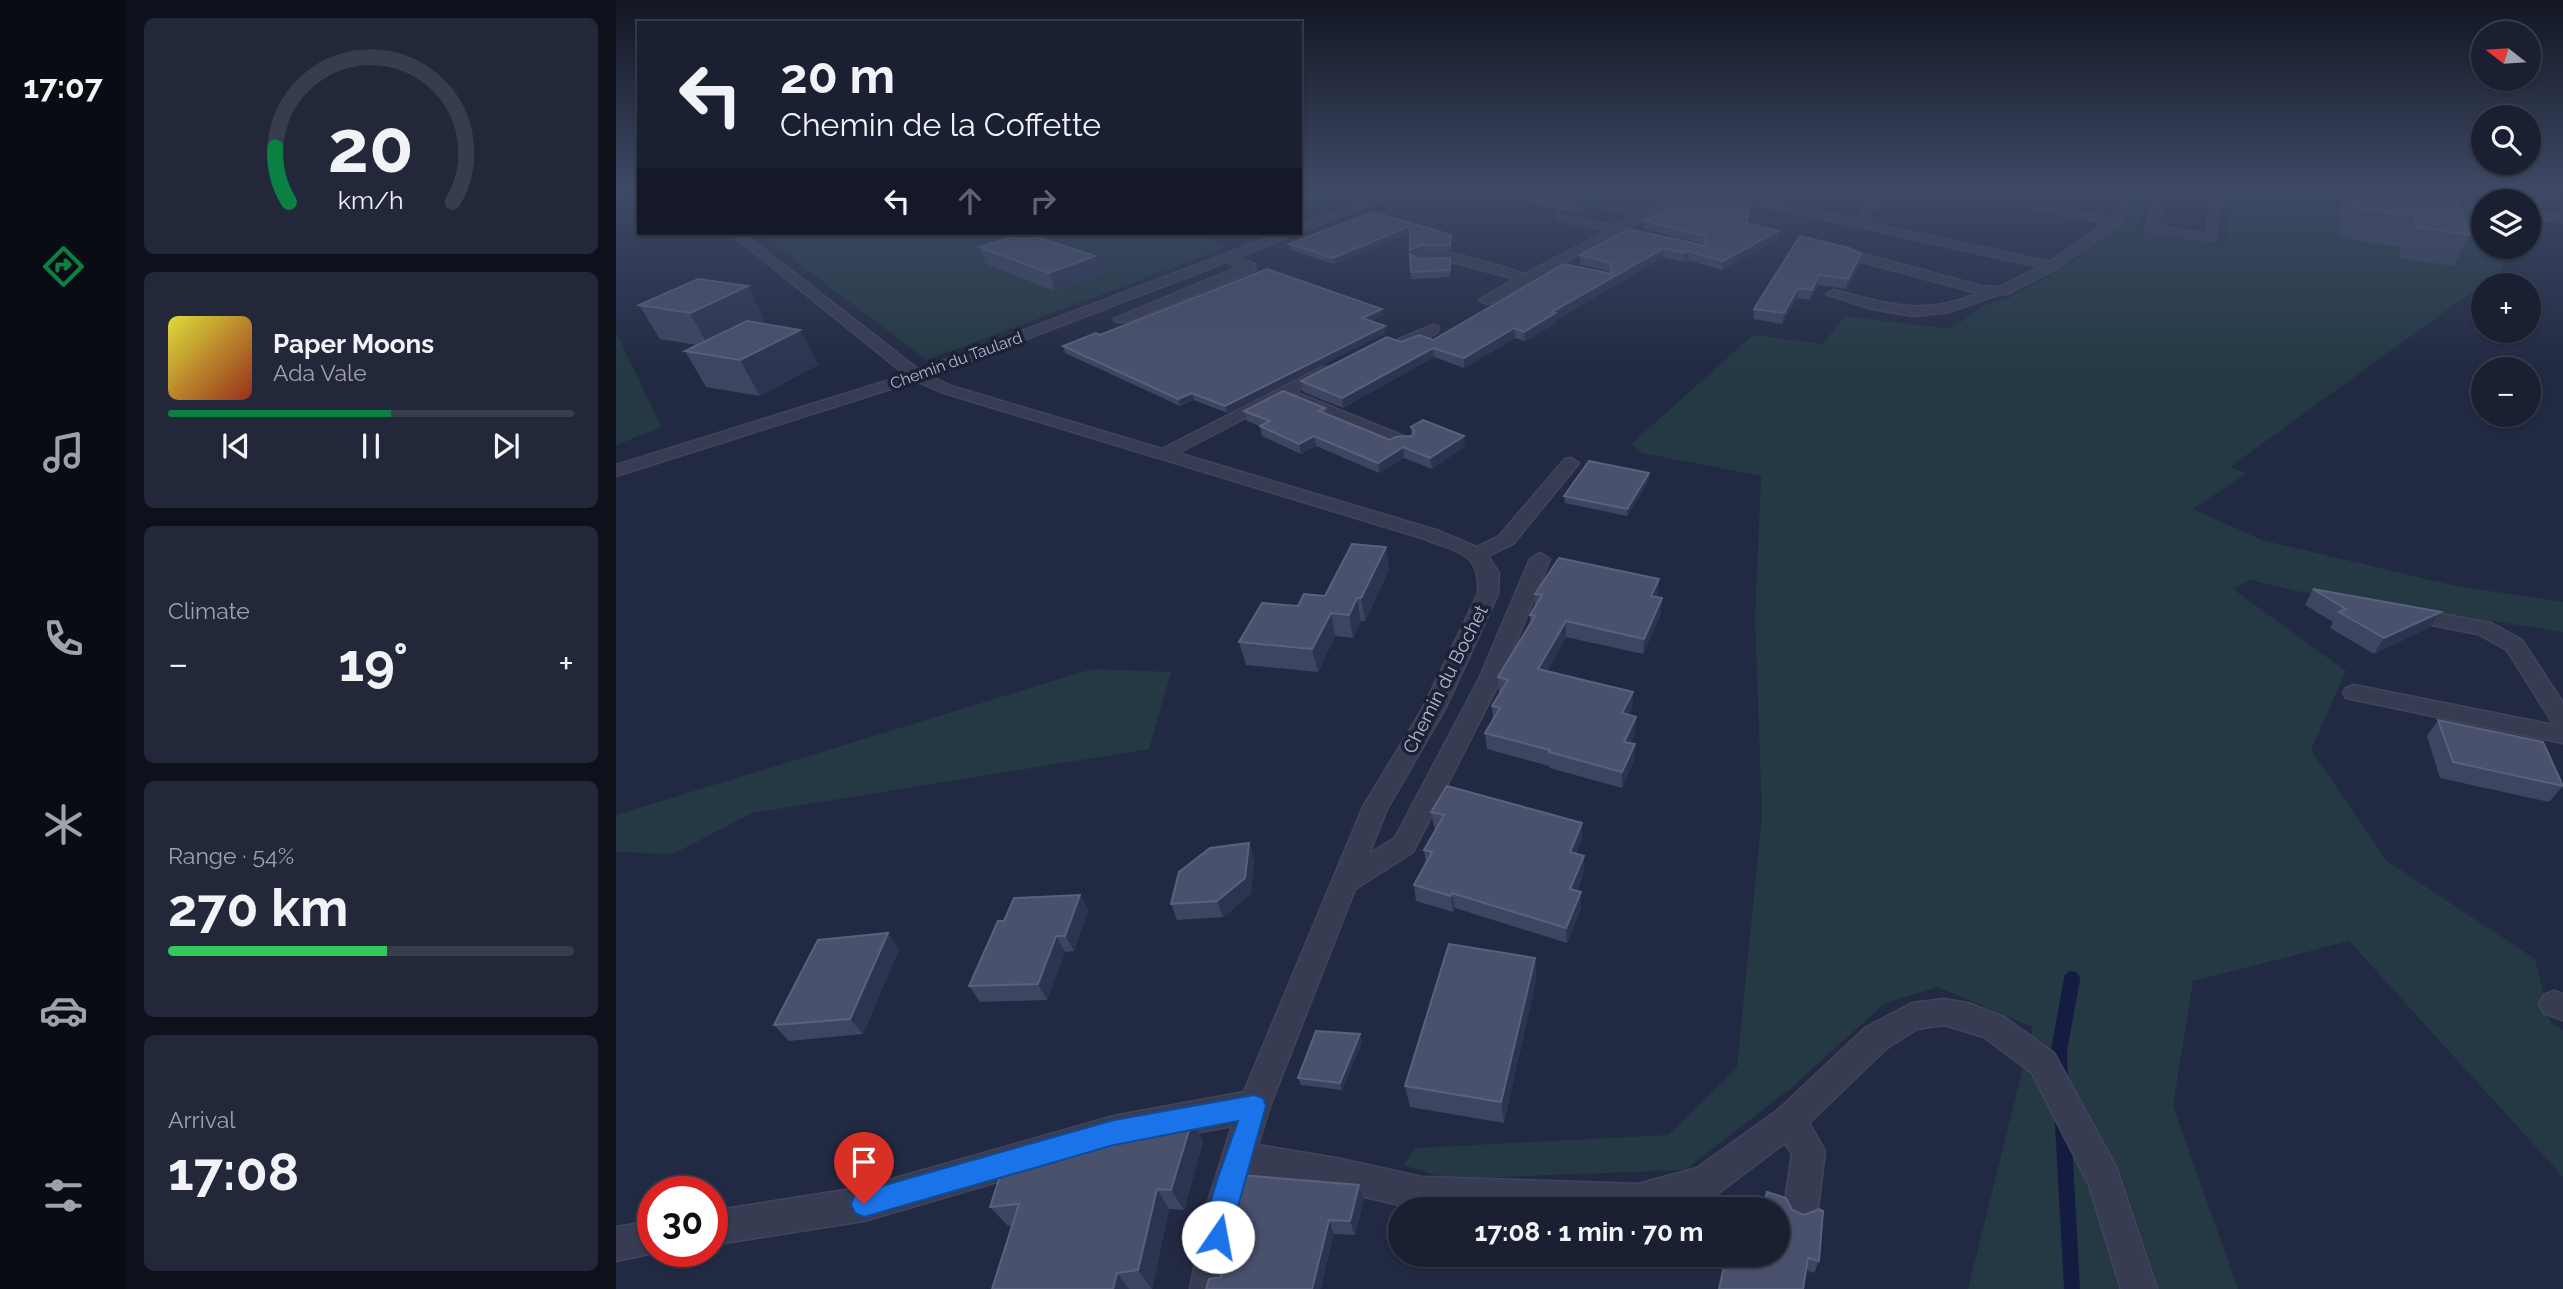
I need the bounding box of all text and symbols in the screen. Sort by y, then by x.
north arrow [2471,21,2541,91]
map controls [2471,21,2541,427]
text: 20 m [780,47,895,104]
icon: left [665,49,756,140]
text: 17:07 [23,68,103,105]
text: 20 [328,104,414,189]
button: search [2471,105,2541,175]
text: Chemin de la Coffette [780,106,1101,143]
icon: left [878,182,916,220]
icon: ahead [951,182,989,220]
icon: right [1024,182,1062,220]
text: km/h [338,185,404,215]
button: layers [2471,189,2541,259]
icon: directions [39,242,88,291]
button: + [2471,273,2541,343]
street label: Chemin du Taulard [888,328,1025,393]
text: Paper Moons [273,329,434,359]
button: − [2471,357,2541,427]
text: Ada Vale [273,359,367,386]
icon: previous [217,427,255,465]
icon: pause [352,427,390,465]
icon: next [487,427,525,465]
icon: music [39,428,88,477]
text: Climate [168,597,250,624]
street label: Chemin du Bochet [1398,601,1492,757]
icon: phone [39,614,88,663]
text: 19° [339,632,408,693]
text: − [168,641,188,686]
text: + [558,641,574,686]
icon: climate [39,800,88,849]
text: Range · 54% [168,842,294,869]
text: 270 km [168,877,348,938]
icon: car [39,986,88,1035]
text: Arrival [168,1106,235,1133]
pin [834,1132,894,1204]
text: 17:08 [168,1141,299,1202]
icon: arrive [845,1143,883,1181]
icon: filters [39,1171,88,1220]
speed limit sign: 30 [637,1176,728,1267]
position arrow [1181,1200,1255,1274]
text: 17:08 · 1 min · 70 m [1475,1217,1703,1247]

